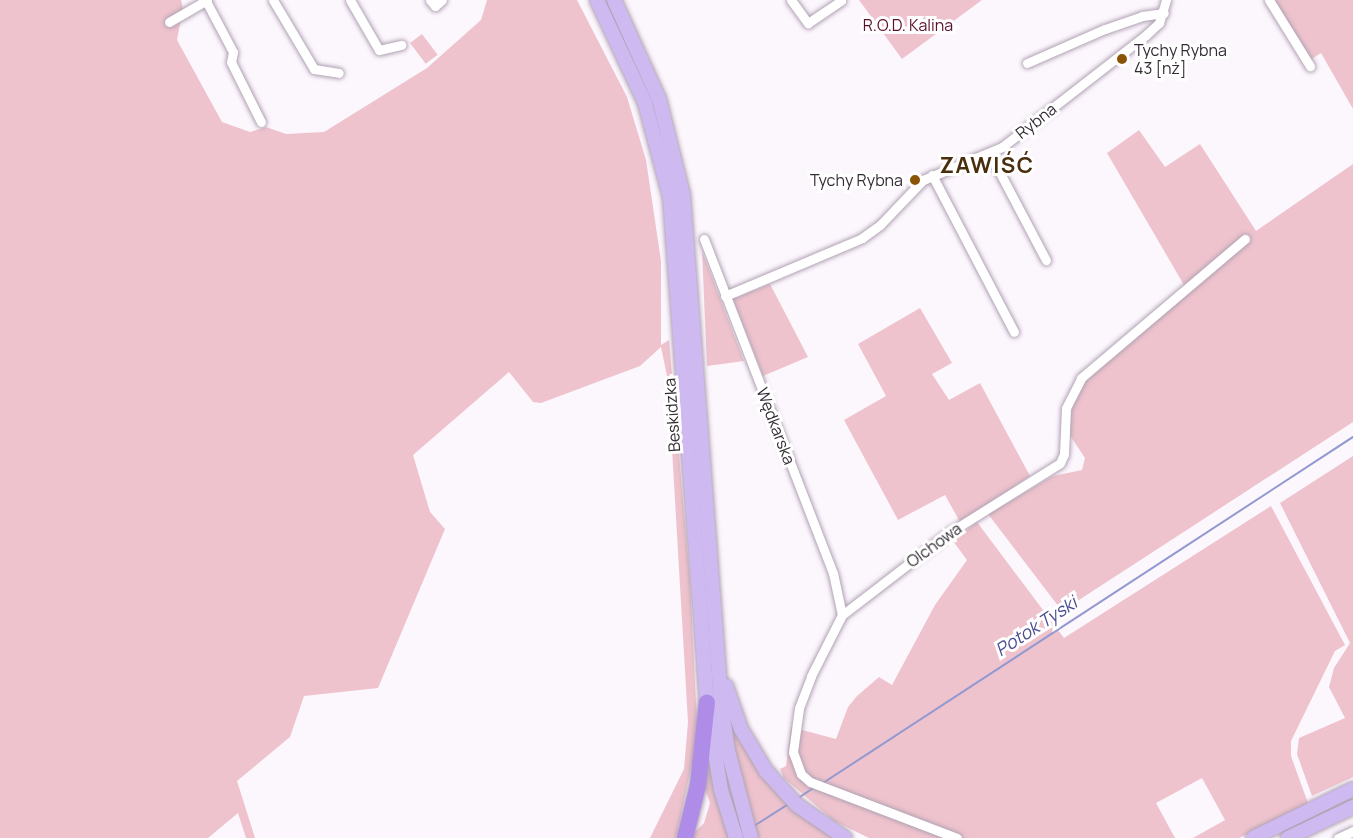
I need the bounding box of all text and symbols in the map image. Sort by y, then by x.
park label: R.O.D. Kalina [863,15,953,35]
place label: Tychy Rybna 43 [nż] [1134,40,1227,78]
marker: Tychy Rybna 43 [nż] [1115,52,1129,66]
street label: Rybna [1012,99,1060,143]
district label: ZAWIŚĆ [939,153,1035,179]
place label: Tychy Rybna [810,170,903,190]
marker: Tychy Rybna [908,173,922,187]
street label: Beskidzka [660,377,684,453]
street label: Wędkarska [753,385,799,467]
street label: Olchowa [903,519,965,571]
water label: Potok Tyski [991,592,1081,660]

